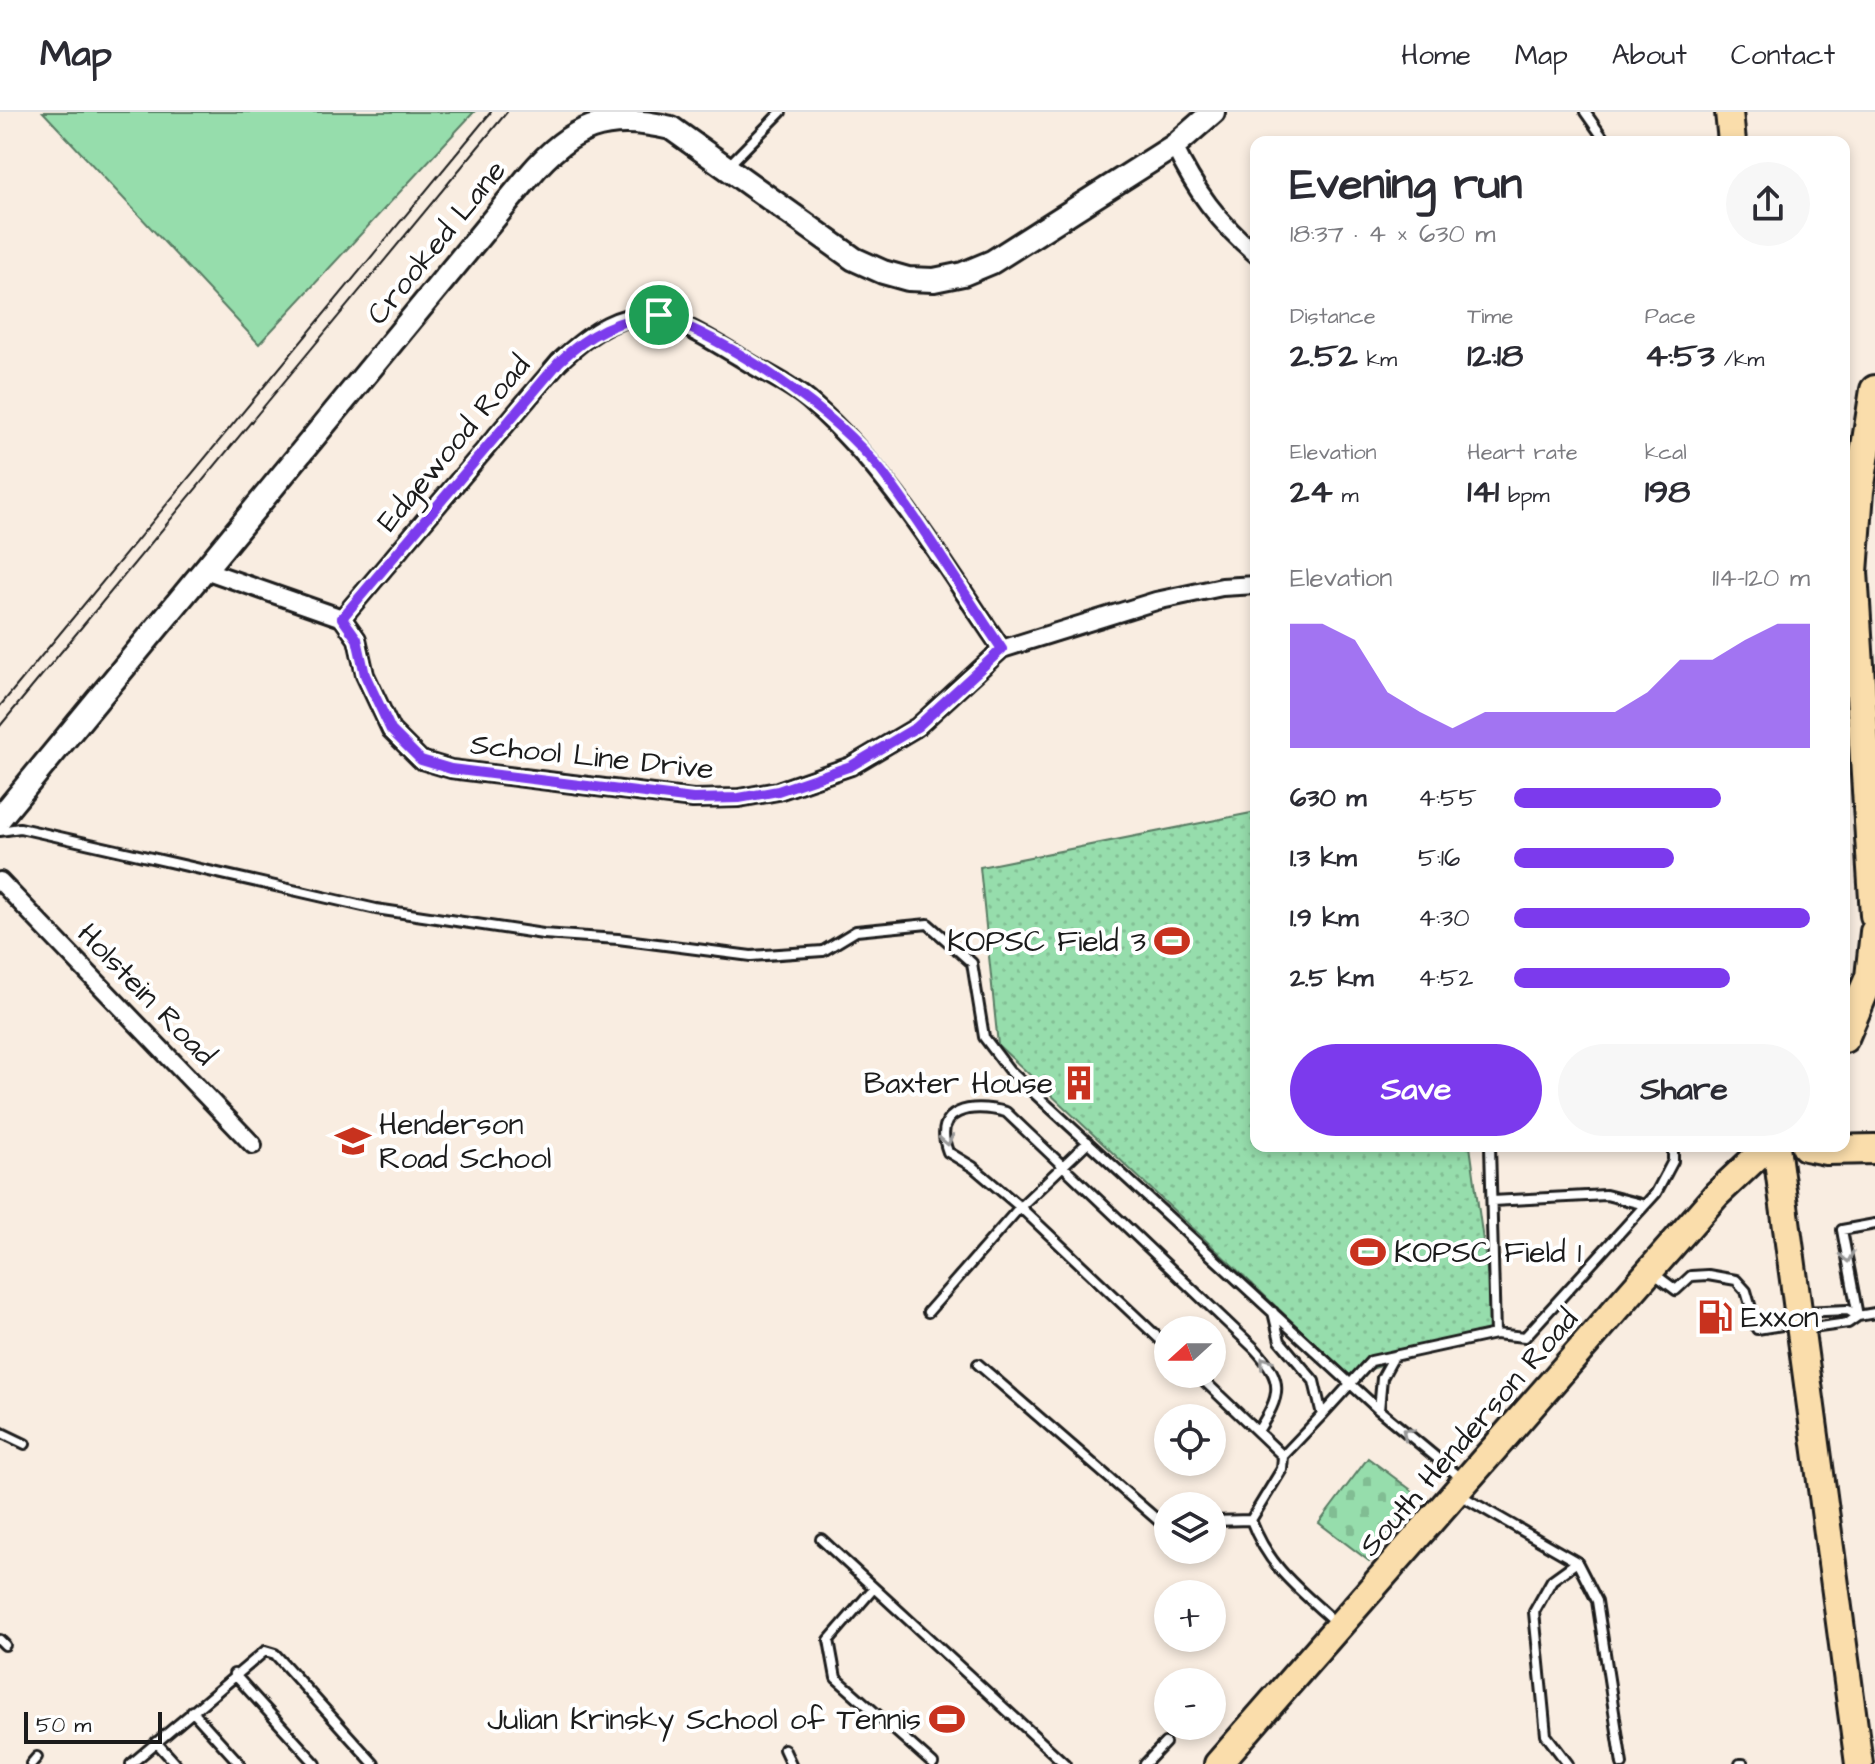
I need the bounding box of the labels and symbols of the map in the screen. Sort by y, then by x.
street label: Crooked Lane [357,151,516,334]
pin [625,281,693,349]
street label: Edgewood Road [367,346,541,542]
street label: School Line Drive [468,723,716,791]
street label: Holstein Road [67,914,225,1075]
place label: KOPSC Field 3 [947,921,1146,963]
sports icon: KOPSC Field 3 [1153,922,1191,960]
place label: Baxter House [864,1063,1053,1105]
building icon: Baxter House [1060,1064,1098,1102]
place label: Henderson Road School [379,1104,552,1180]
school or university icon: Henderson Road School [334,1122,372,1160]
one-way arrow [938,1133,955,1146]
place label: KOPSC Field 1 [1394,1232,1582,1274]
sports icon: KOPSC Field 1 [1349,1233,1387,1271]
one-way arrow [1838,1249,1855,1263]
place label: Exxon [1741,1297,1819,1339]
fuel station icon: Exxon [1696,1298,1734,1336]
street label: South Henderson Road [1349,1300,1588,1566]
north arrow [1154,1316,1226,1388]
one-way arrow [1260,1356,1275,1371]
one-way arrow [1402,1429,1417,1443]
place label: Julian Krinsky School of Tennis [487,1699,921,1742]
sports icon: Julian Krinsky School of Tennis [928,1700,966,1738]
scale bar [24,1708,162,1744]

